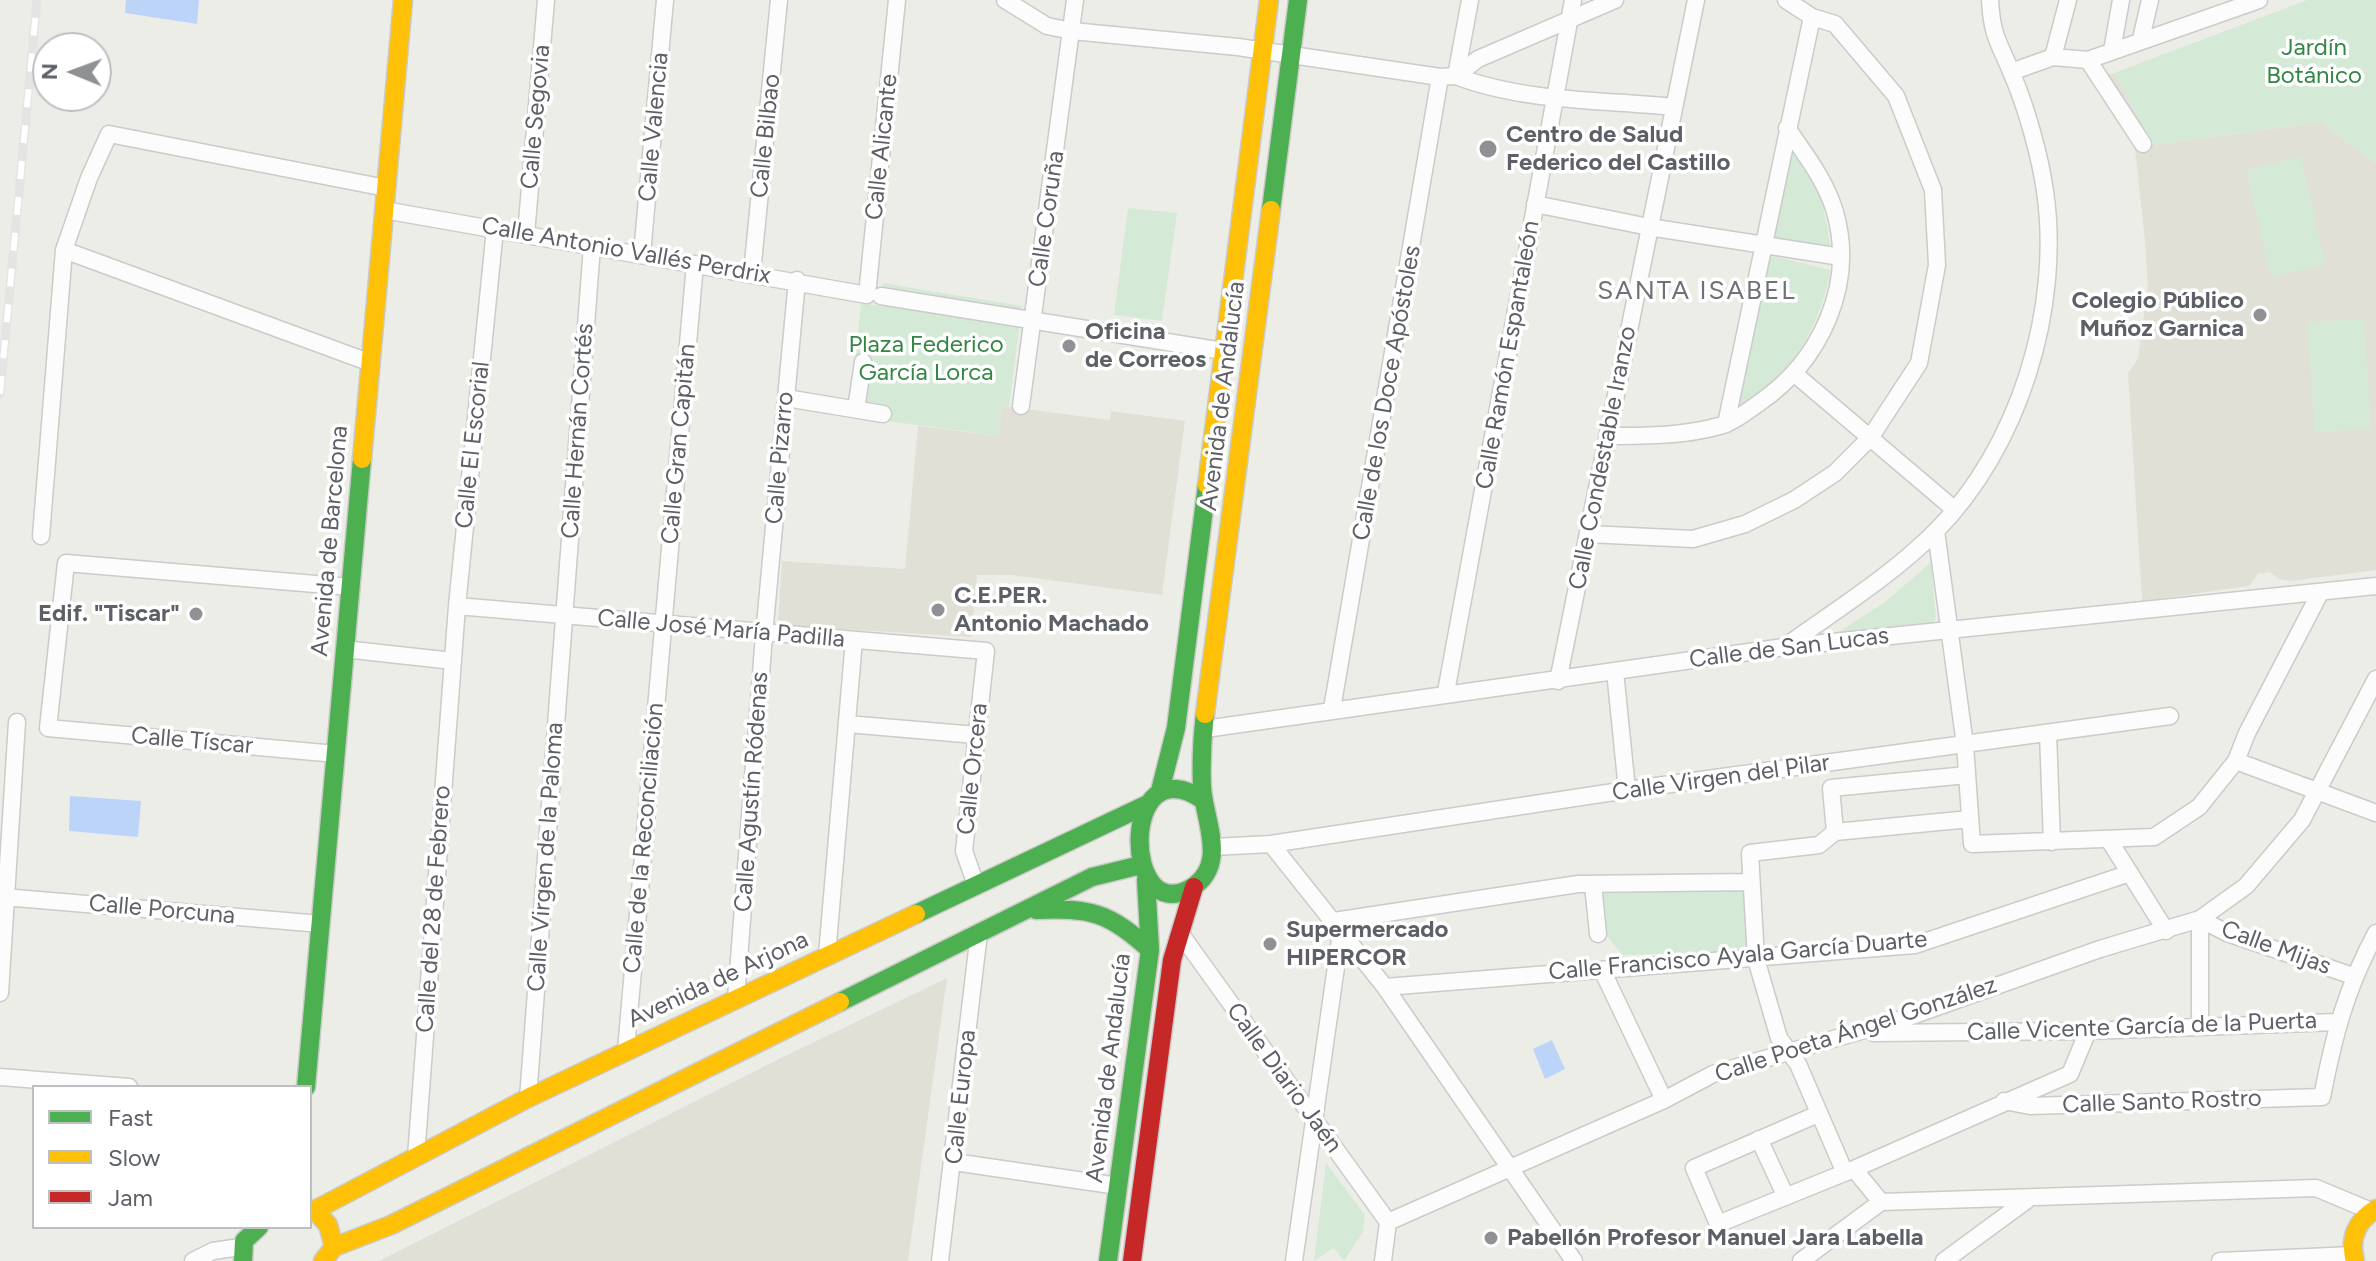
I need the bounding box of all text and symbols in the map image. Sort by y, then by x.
north arrow [32,32,112,112]
park label: Jardín Botánico [2266,34,2362,90]
street label: Calle Segovia [515,44,557,190]
street label: Calle Valencia [633,51,675,203]
text: N [36,63,63,80]
street label: Calle Bilbao [745,72,787,200]
street label: Calle Alicante [860,72,904,222]
place label: Centro de Salud Federico del Castillo [1506,121,1730,177]
marker: Centro de Salud Federico del Castillo [1477,138,1499,160]
street label: Calle Coruña [1023,149,1071,289]
street label: Calle Antonio Vallés Perdrix [479,211,773,291]
street label: Calle Ramón Espantaleón [1470,218,1546,492]
street label: Calle de los Doce Apóstoles [1347,243,1427,543]
district label: SANTA ISABEL [1597,275,1797,307]
street label: Avenida de Andalucía [1195,280,1251,512]
place label: Colegio Público Muñoz Garnica [2071,287,2244,343]
marker: Colegio Público Muñoz Garnica [2251,306,2269,324]
place label: Oficina de Correos [1085,318,1206,374]
street label: Calle Hernán Cortés [556,322,600,540]
street label: Calle Condestable Iranzo [1563,324,1643,592]
park label: Plaza Federico García Lorca [848,331,1004,387]
marker: Oficina de Correos [1060,337,1078,355]
street label: Calle Gran Capitán [656,343,702,545]
street label: Calle El Escorial [450,360,496,530]
street label: Calle Pizarro [760,391,800,525]
street label: Avenida de Barcelona [306,424,354,658]
place label: C.E.PER. Antonio Machado [954,582,1149,638]
place label: Edif. "Tiscar" [38,600,180,628]
marker: C.E.PER. Antonio Machado [929,601,947,619]
street label: Calle José María Padilla [596,604,846,654]
marker: Edif. "Tiscar" [187,605,205,623]
street label: Calle de San Lucas [1688,621,1890,675]
street label: Calle Agustín Ródenas [729,671,775,913]
street label: Calle de la Reconciliación [618,701,670,975]
street label: Calle Orcera [952,702,994,836]
street label: Calle Tíscar [130,721,254,761]
street label: Calle Virgen de la Paloma [522,721,570,993]
street label: Calle Virgen del Pilar [1610,748,1832,808]
street label: Calle del 28 de Febrero [411,784,457,1034]
street label: Calle Porcuna [88,889,236,931]
street label: Calle Mijas [2217,915,2335,981]
place label: Supermercado HIPERCOR [1286,916,1448,972]
street label: Calle Francisco Ayala García Duarte [1548,925,1928,987]
street label: Avenida de Arjona [623,926,813,1034]
marker: Supermercado HIPERCOR [1261,935,1279,953]
street label: Avenida de Andalucía [1081,952,1137,1184]
street label: Calle Poeta Ángel González [1711,971,2001,1089]
street label: Calle Diario Jaén [1220,997,1348,1159]
street label: Calle Vicente García de la Puerta [1966,1006,2318,1048]
street label: Calle Europa [940,1028,982,1166]
street label: Calle Santo Rostro [2062,1084,2262,1120]
legend [32,1085,312,1229]
text: Fast [108,1103,153,1132]
text: Slow [108,1143,160,1172]
text: Jam [108,1183,153,1212]
place label: Pabellón Profesor Manuel Jara Labella [1507,1224,1924,1252]
marker: Pabellón Profesor Manuel Jara Labella [1482,1229,1500,1247]

